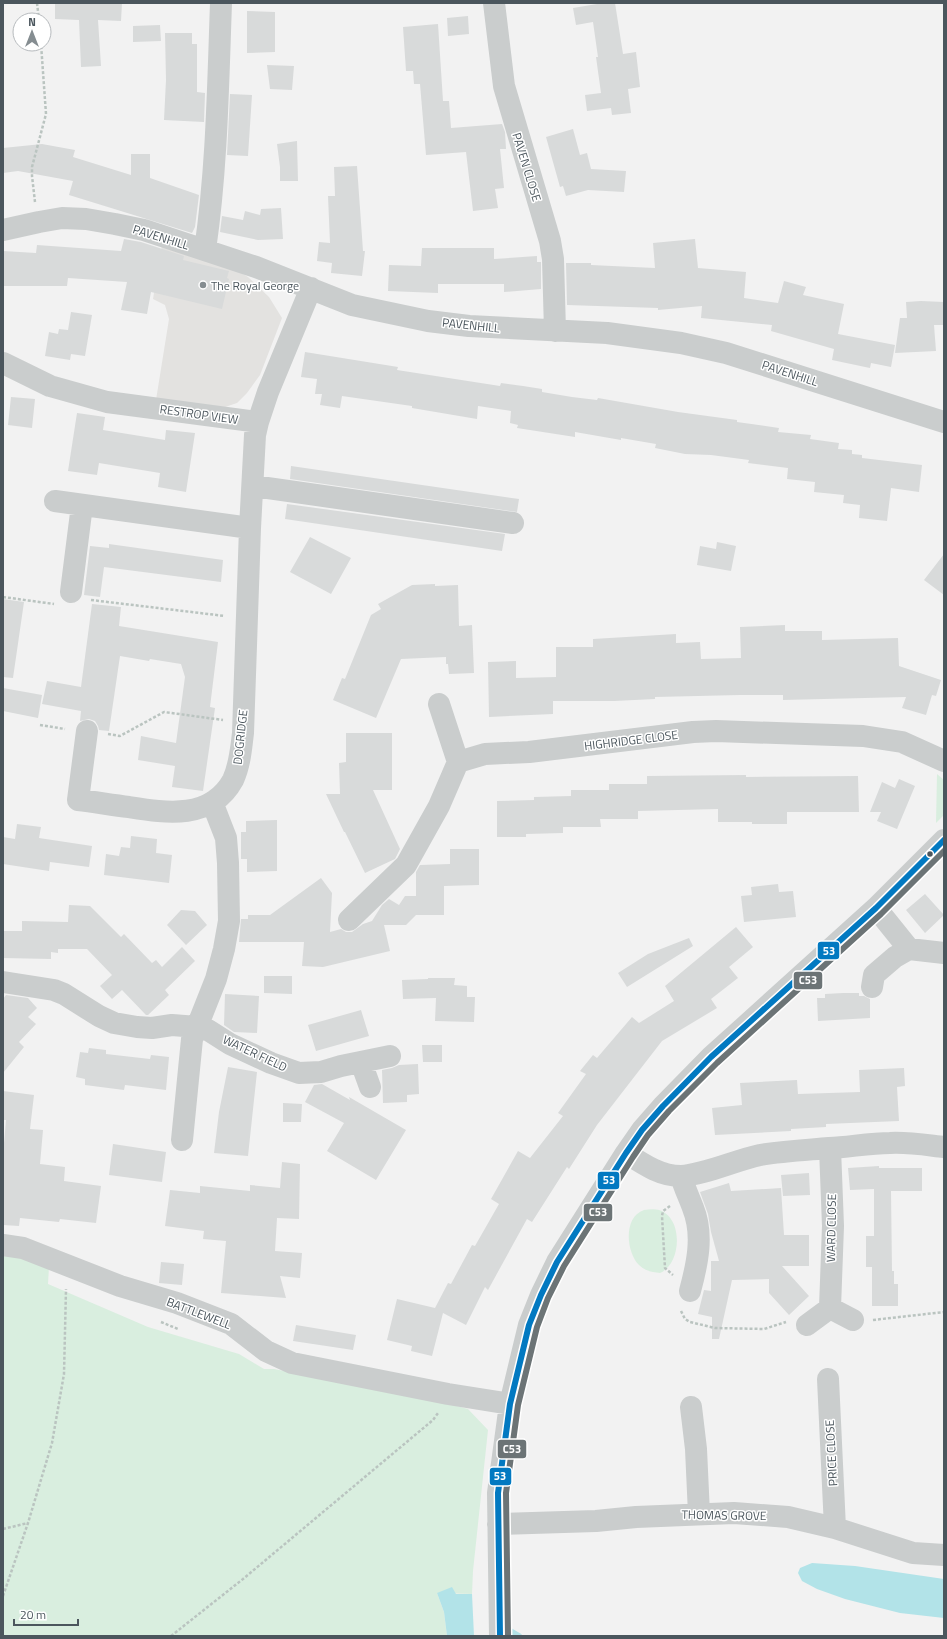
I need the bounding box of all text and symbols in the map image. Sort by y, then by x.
north arrow [12,12,52,52]
text: N [28,14,36,30]
street label: PAVEN CLOSE [508,130,547,204]
street label: PAVENHILL [131,219,192,255]
place label: The Royal George [211,276,299,295]
marker: The Royal George [198,280,208,290]
street label: PAVENHILL [441,313,501,337]
street label: PAVENHILL [760,355,821,391]
street label: RESTROP VIEW [159,399,240,429]
street label: DOGRIDGE [228,708,252,765]
street label: HIGHRIDGE CLOSE [583,725,679,755]
unlabelled marker [925,849,935,859]
line badge: 53 [817,941,840,960]
text: 53 [823,943,835,959]
line badge: C53 [793,971,823,990]
text: C53 [799,972,817,988]
street label: WATER FIELD [220,1030,291,1076]
line badge: 53 [597,1171,620,1190]
text: 53 [603,1172,615,1188]
street label: WARD CLOSE [821,1193,841,1262]
line badge: C53 [583,1203,613,1222]
text: C53 [589,1204,607,1220]
street label: BATTLEWELL [164,1292,234,1334]
street label: PRICE CLOSE [820,1419,842,1487]
line badge: C53 [497,1439,527,1459]
text: C53 [503,1441,521,1457]
line badge: 53 [489,1467,512,1486]
text: 53 [494,1468,506,1484]
street label: THOMAS GROVE [681,1505,767,1525]
scale bar [14,1601,78,1627]
text: 20 m [20,1605,46,1624]

